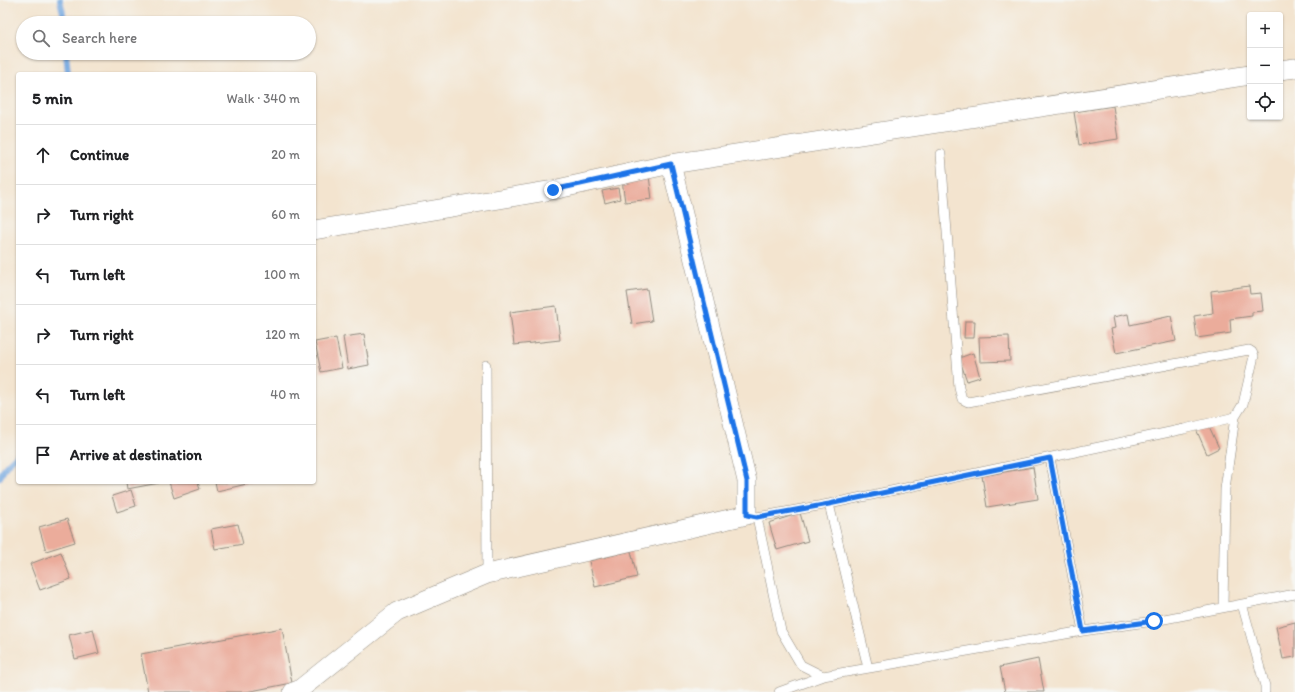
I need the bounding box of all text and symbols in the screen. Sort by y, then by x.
map controls [1247,12,1283,120]
button: + [1247,12,1283,48]
search box [16,16,316,60]
icon: search [30,27,52,49]
text: Search here [62,29,137,47]
button: − [1247,48,1283,84]
button: locate [1247,84,1283,120]
text: 5 min [32,88,72,108]
text: Walk · 340 m [227,91,300,106]
icon: ahead [32,144,54,166]
text: Continue [70,146,129,164]
text: 20 m [271,147,300,162]
route end [544,181,562,199]
icon: right [32,204,54,226]
text: Turn right [70,206,134,224]
text: 60 m [271,207,300,222]
icon: left [32,264,54,286]
text: Turn left [70,266,125,284]
text: 100 m [264,267,300,282]
icon: right [32,324,54,346]
text: Turn right [70,326,134,344]
text: 120 m [265,327,300,342]
icon: left [32,384,54,406]
text: Turn left [70,386,125,404]
text: 40 m [270,387,300,402]
icon: arrive [32,444,54,466]
text: Arrive at destination [70,446,202,464]
route start [1145,612,1163,630]

